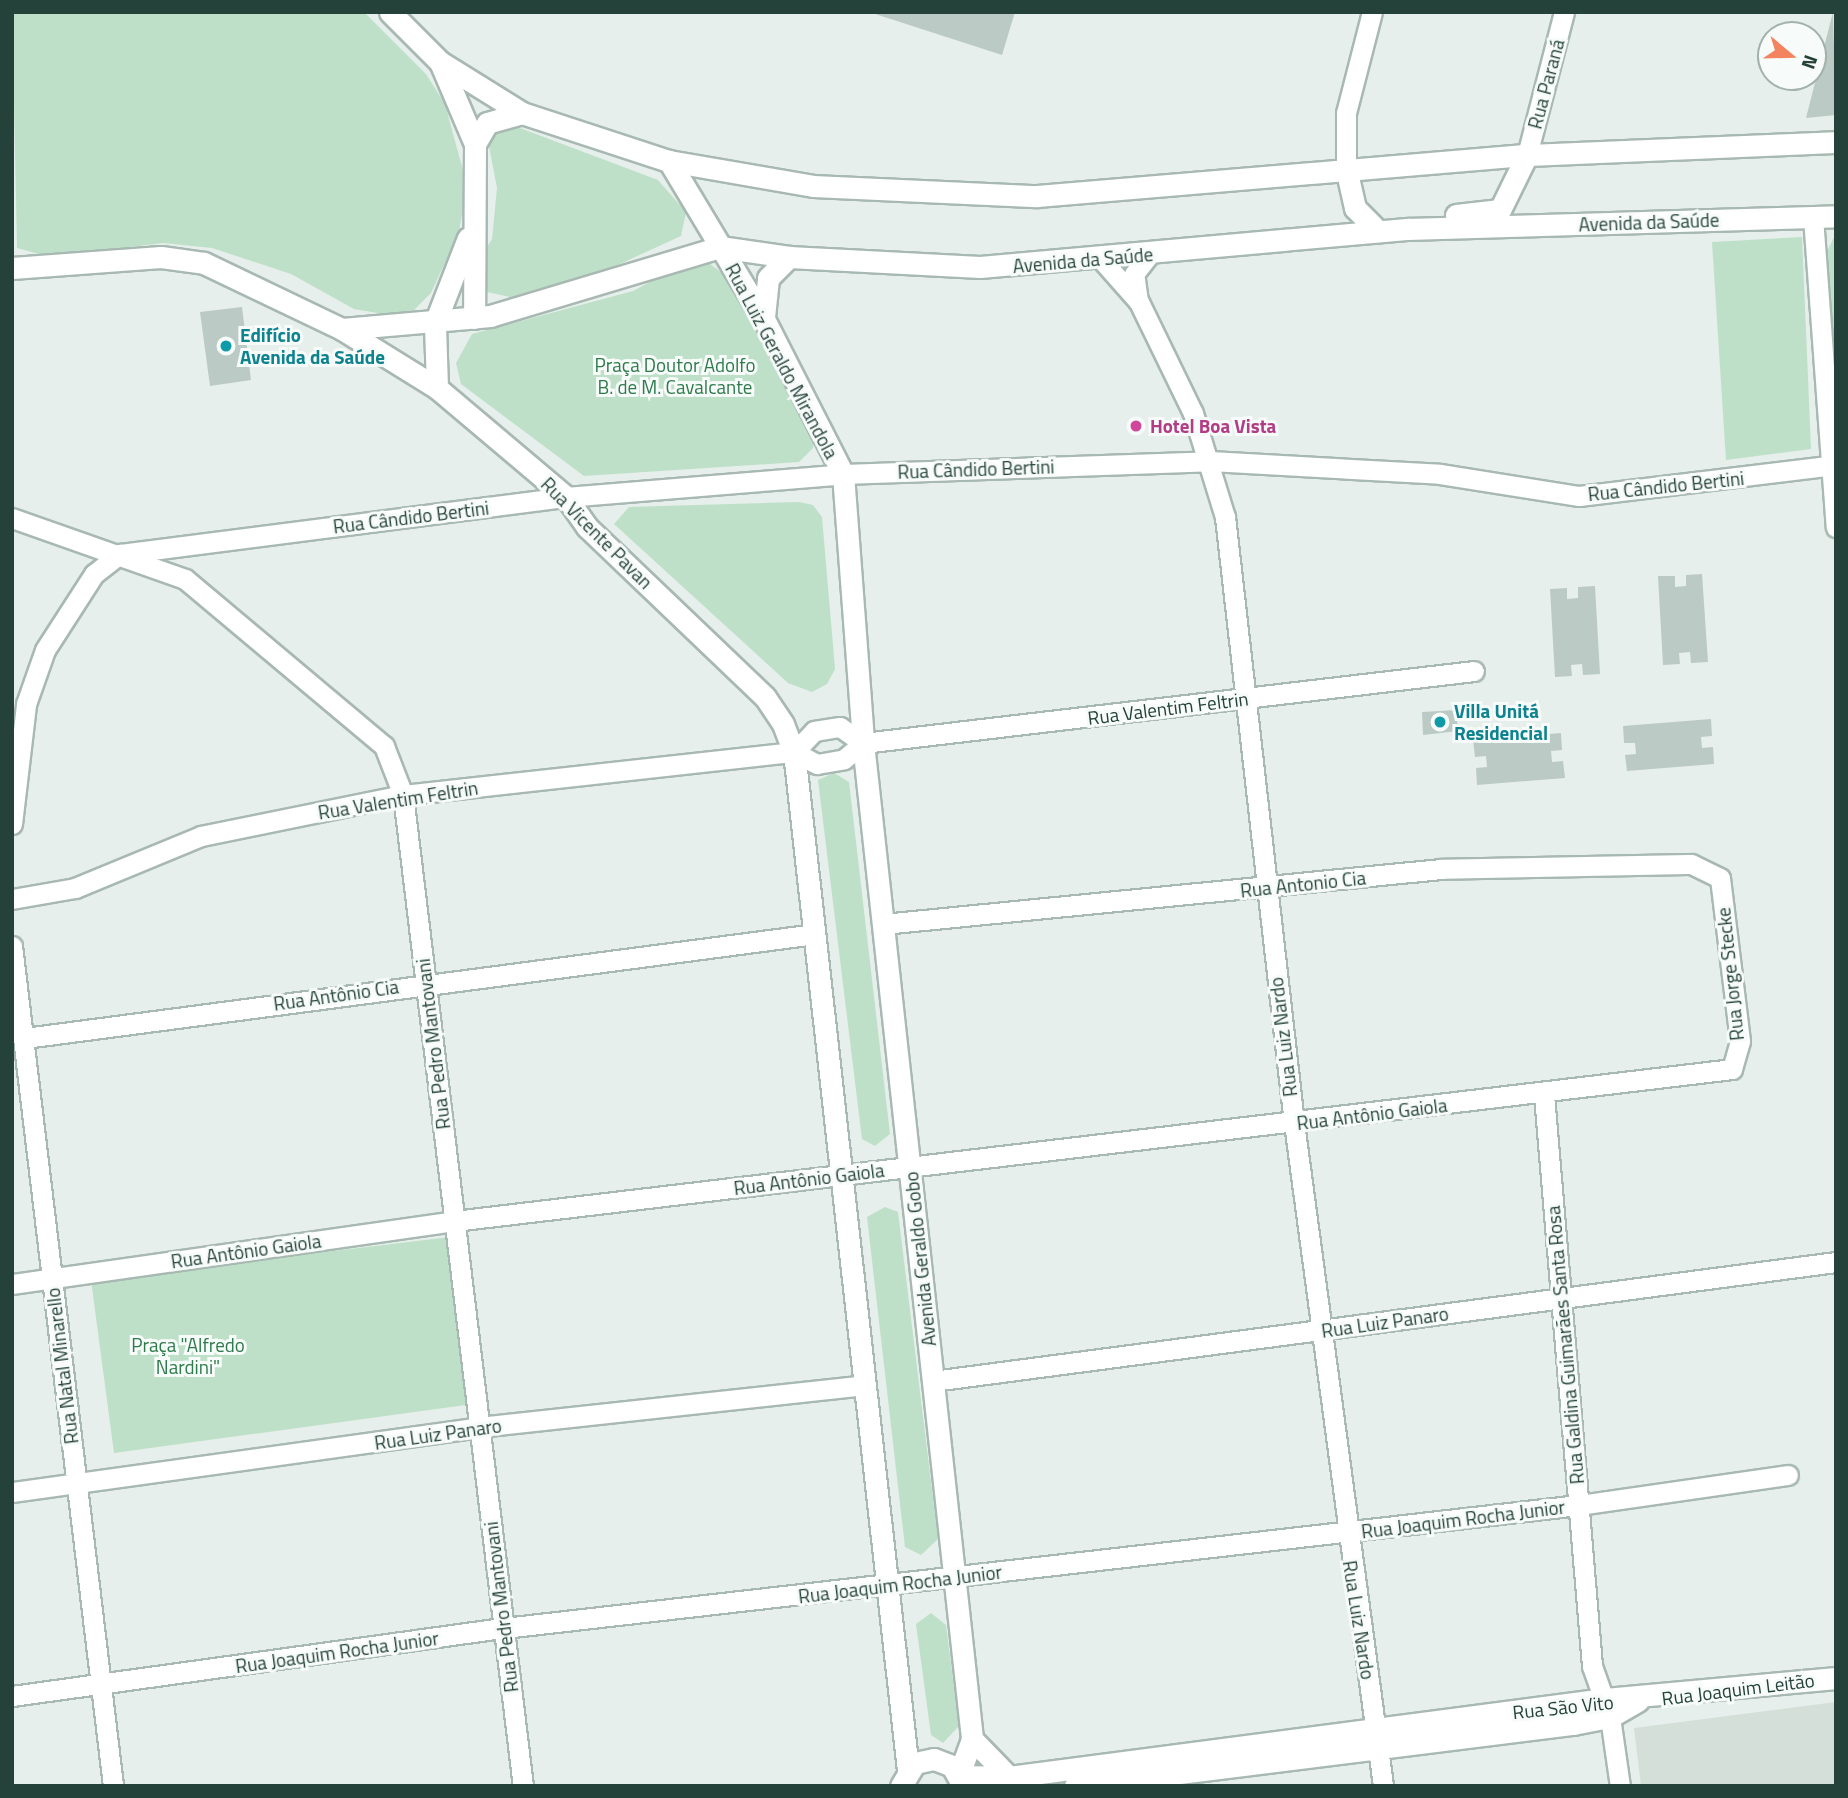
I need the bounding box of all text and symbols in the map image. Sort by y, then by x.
north arrow [1757,21,1827,91]
street label: Rua Paraná [1523,37,1569,131]
text: N [1795,51,1826,73]
street label: Avenida da Saúde [1578,208,1720,236]
street label: Avenida da Saúde [1012,243,1154,277]
street label: Rua Luiz Geraldo Mirandola [721,259,843,463]
place label: Edifício Avenida da Saúde [240,324,385,368]
marker: Edifício Avenida da Saúde [218,338,234,354]
park label: Praça Doutor Adolfo B. de M. Cavalcante [594,354,756,398]
place label: Hotel Boa Vista [1150,415,1276,437]
marker: Hotel Boa Vista [1128,418,1144,434]
street label: Rua Cândido Bertini [897,455,1055,483]
street label: Rua Cândido Bertini [1587,466,1745,506]
street label: Rua Vicente Pavan [537,473,657,593]
street label: Rua Cândido Bertini [332,496,490,538]
street label: Rua Valentim Feltrin [1086,687,1250,729]
place label: Villa Unitá Residencial [1454,700,1548,744]
marker: Villa Unitá Residencial [1432,714,1448,730]
street label: Rua Valentim Feltrin [316,776,480,824]
street label: Rua Antonio Cia [1239,866,1367,902]
street label: Rua Jorge Stecke [1712,906,1748,1042]
street label: Rua Pedro Mantovani [411,957,455,1131]
street label: Rua Antônio Cia [272,975,400,1015]
street label: Rua Luiz Nardo [1264,976,1302,1098]
street label: Rua Antônio Gaiola [1295,1093,1449,1135]
street label: Rua Antônio Gaiola [732,1158,886,1200]
street label: Avenida Geraldo Gobo [899,1171,941,1347]
street label: Rua Galdina Guimarães Santa Rosa [1541,1205,1589,1485]
street label: Rua Antônio Gaiola [169,1229,323,1273]
street label: Rua Natal Minarello [41,1287,83,1445]
street label: Rua Luiz Panaro [1320,1302,1450,1342]
park label: Praça "Alfredo Nardini" [131,1334,245,1378]
street label: Rua Luiz Panaro [373,1414,503,1454]
street label: Rua Joaquim Rocha Junior [1360,1495,1566,1543]
street label: Rua Pedro Mantovani [479,1520,523,1694]
street label: Rua Luiz Nardo [1338,1559,1380,1681]
street label: Rua Joaquim Rocha Junior [797,1560,1003,1608]
street label: Rua Joaquim Rocha Junior [234,1626,440,1678]
street label: Rua Joaquim Leitão [1660,1668,1816,1710]
street label: Rua São Vito [1511,1690,1615,1724]

